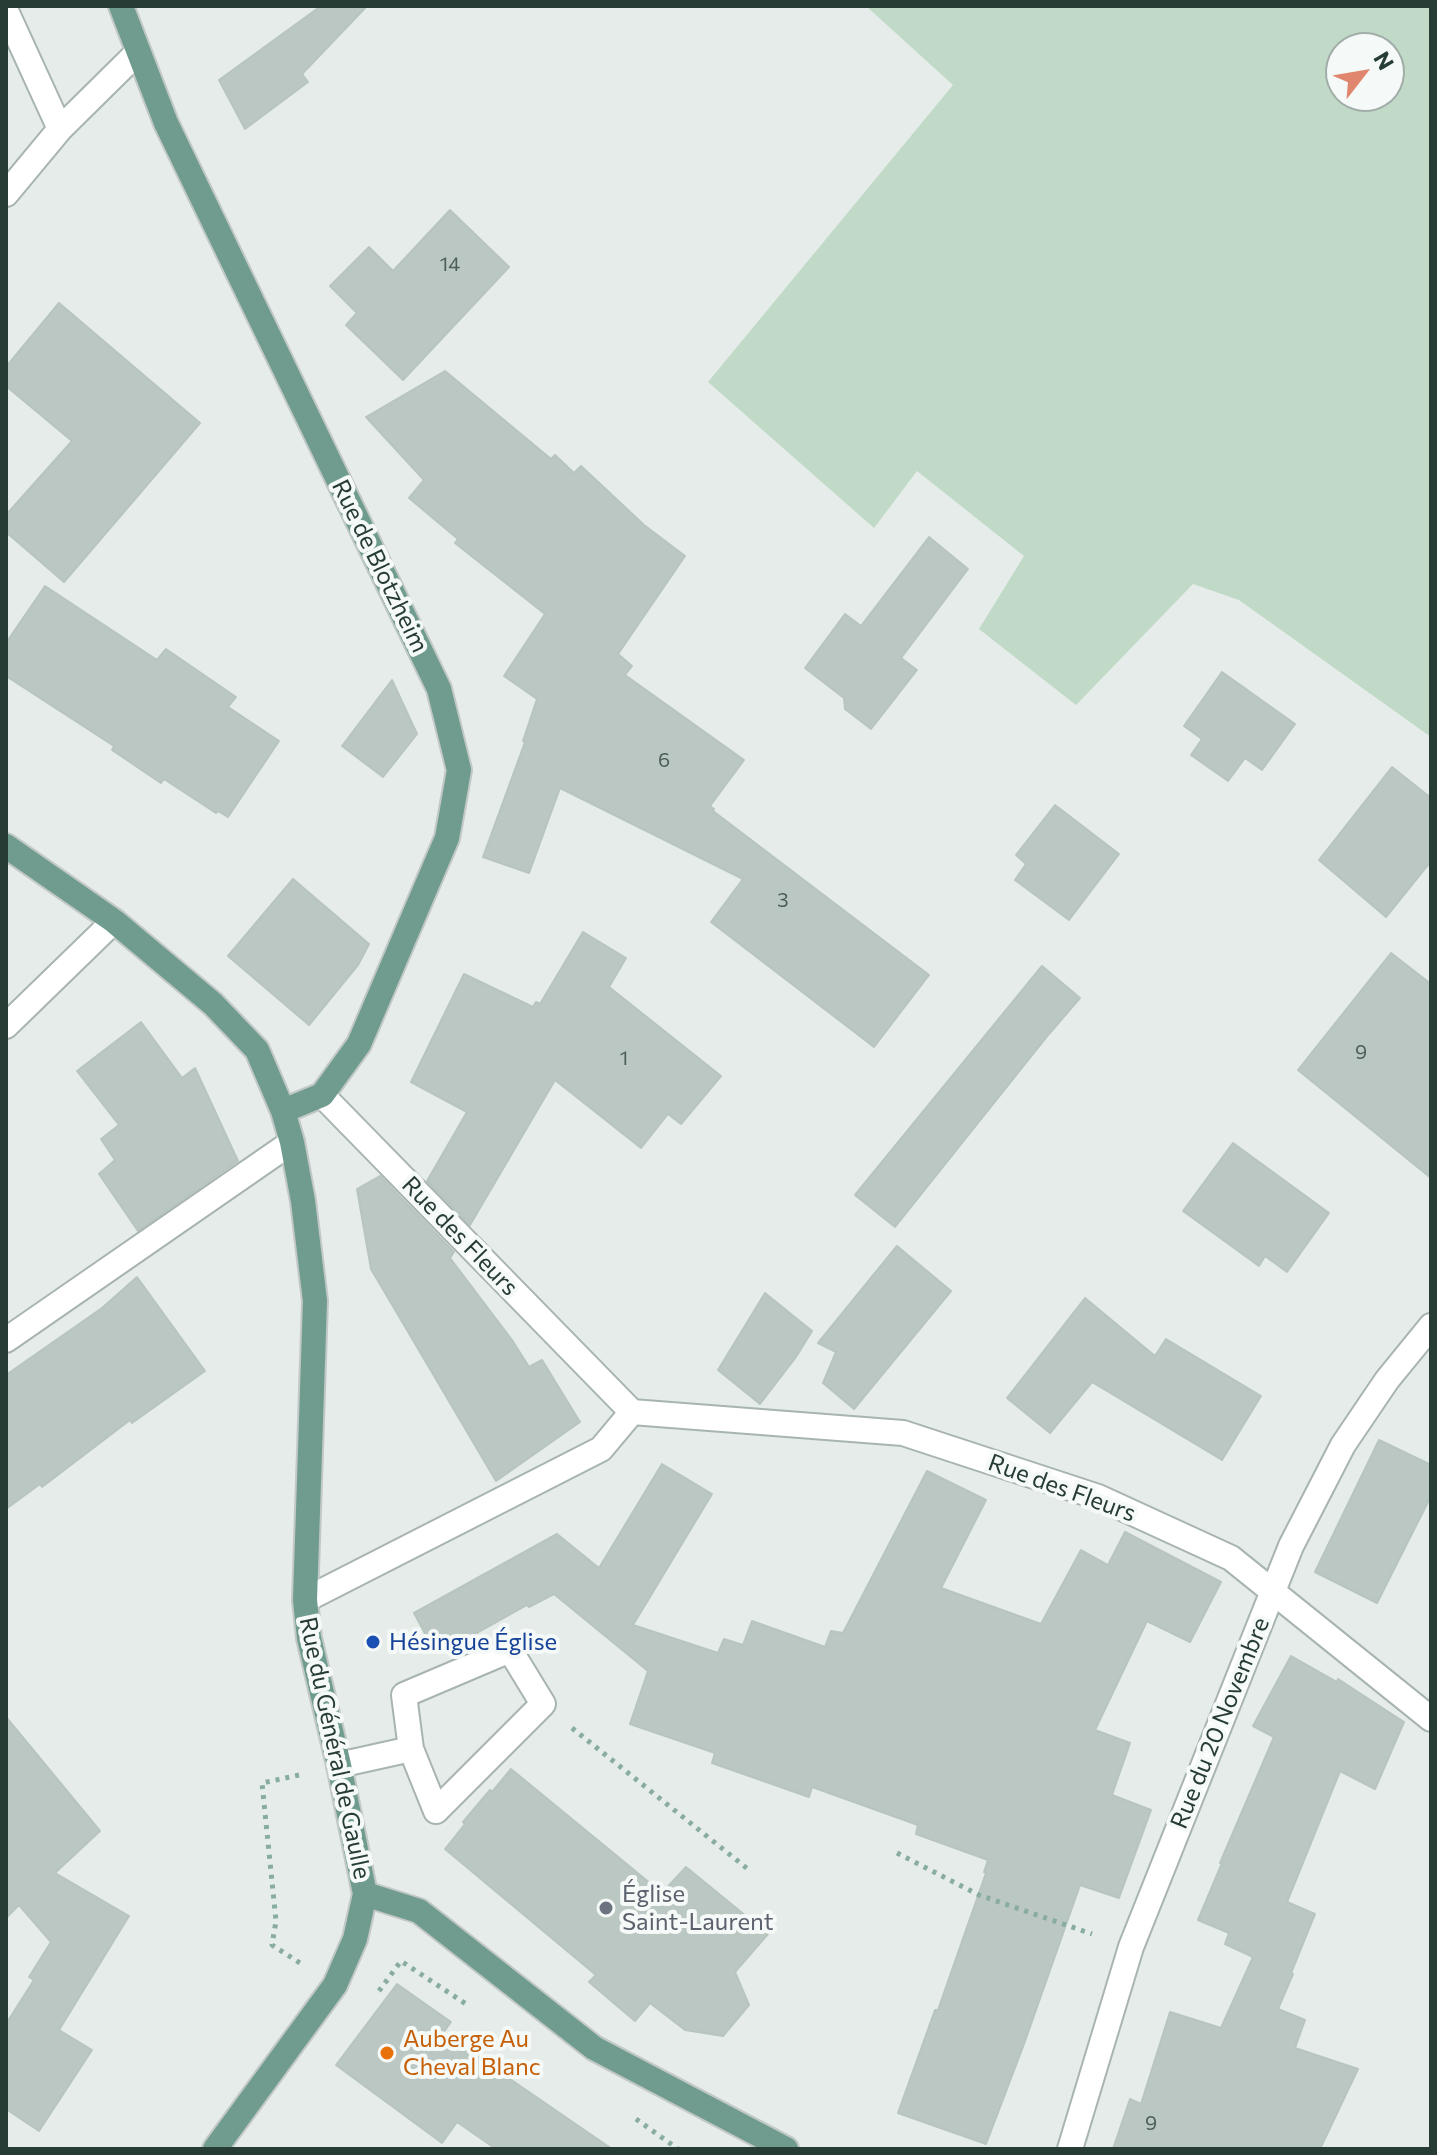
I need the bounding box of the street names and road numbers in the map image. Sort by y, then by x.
street label: Rue de Blotzheim [326,475,434,657]
street label: Rue des Fleurs [396,1170,524,1302]
street label: Rue des Fleurs [984,1448,1140,1528]
street label: Rue du 20 Novembre [1164,1613,1276,1833]
street label: Rue du Général de Gaulle [293,1614,377,1882]

